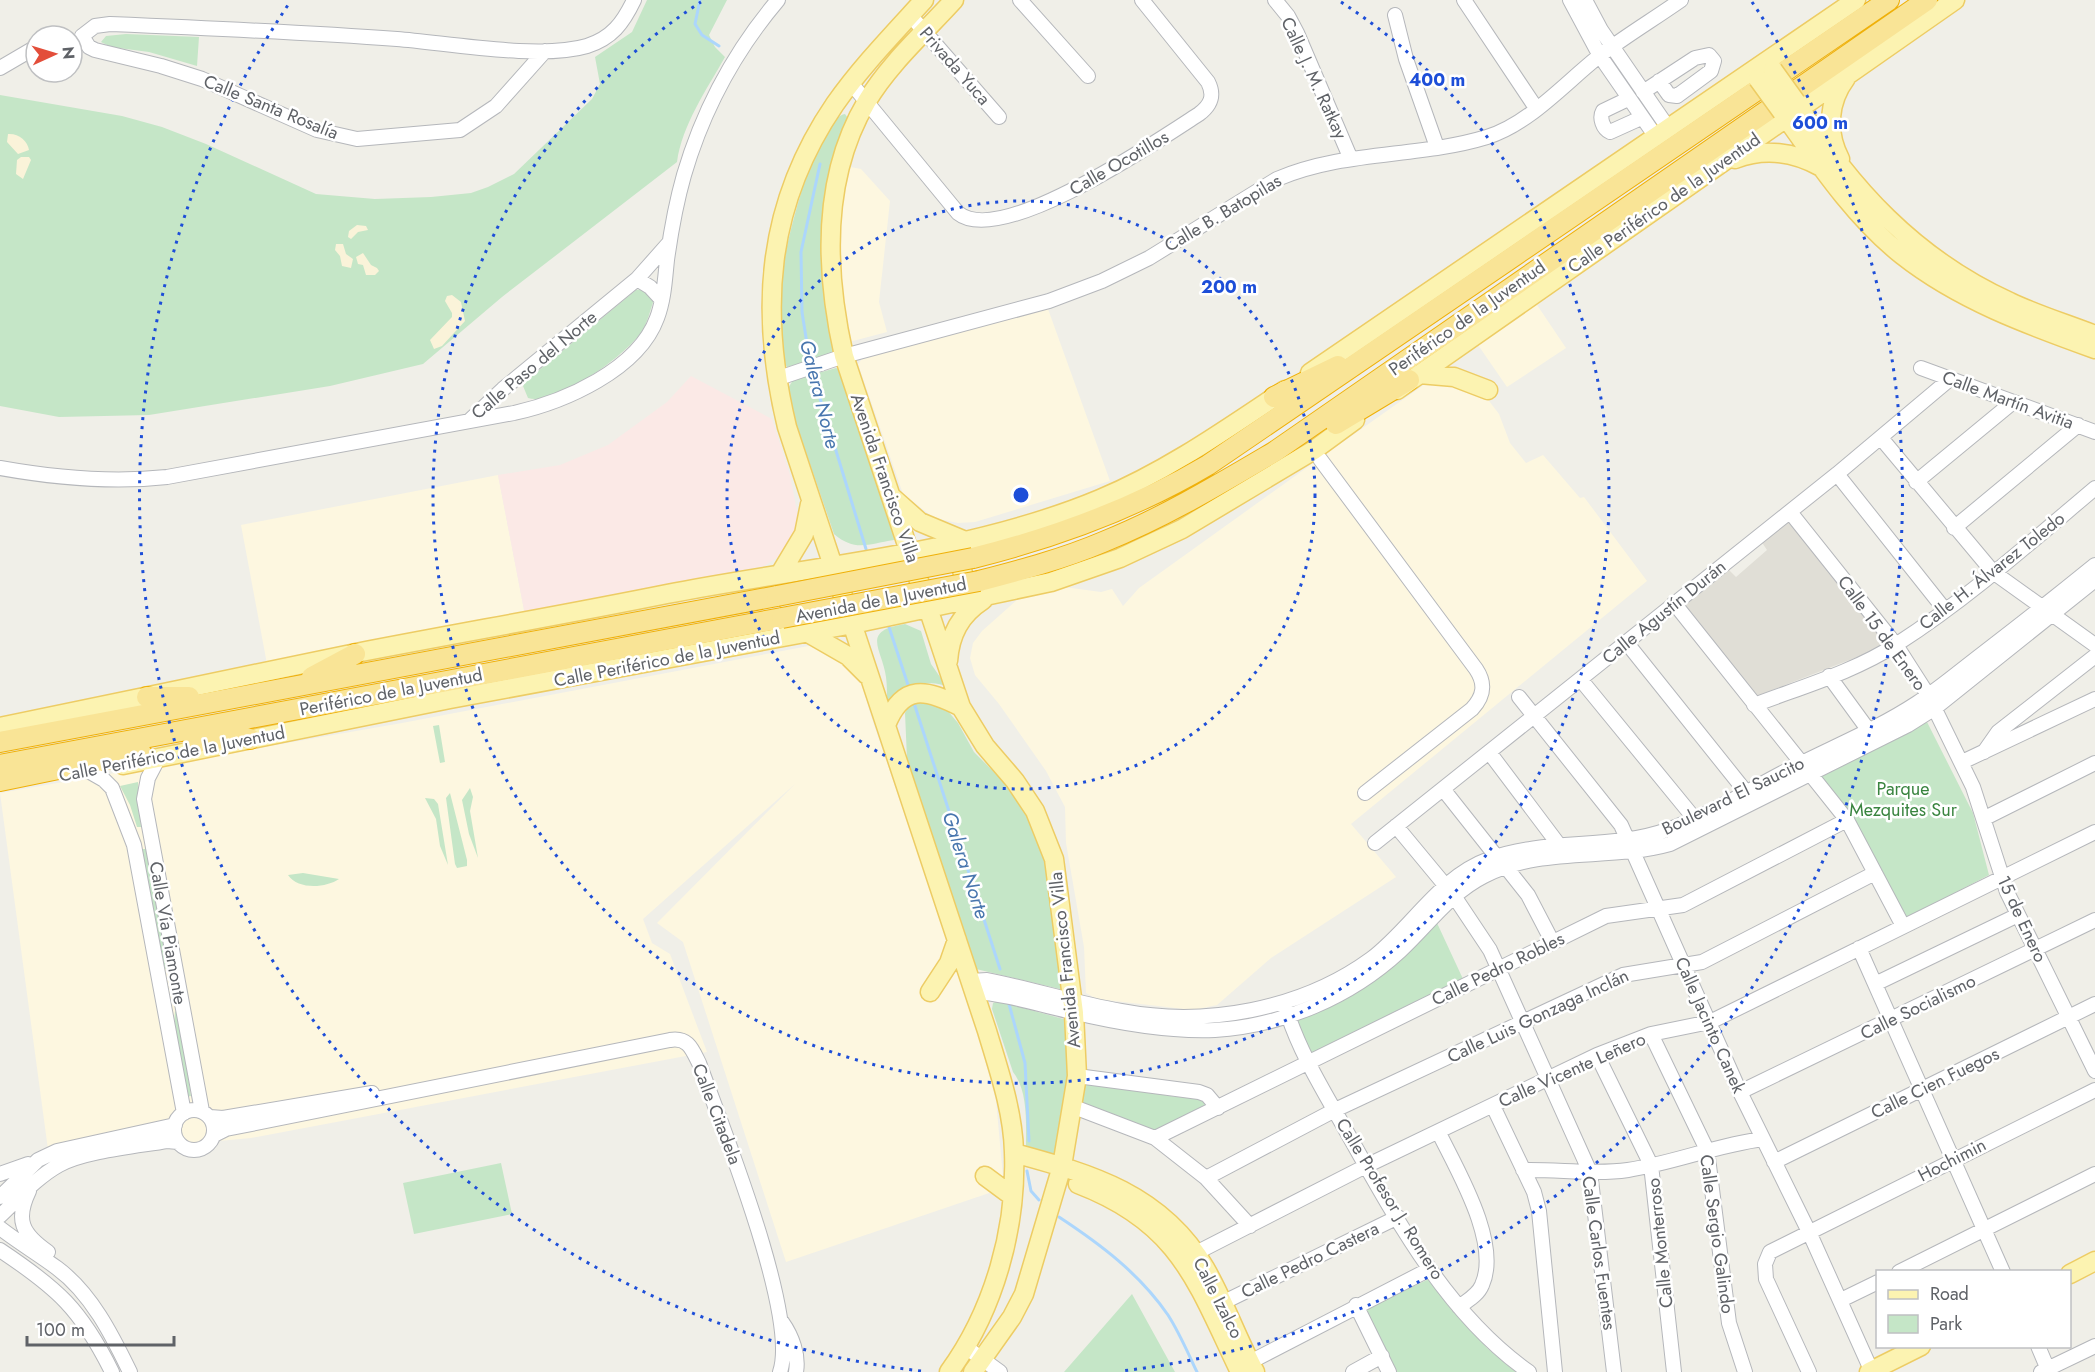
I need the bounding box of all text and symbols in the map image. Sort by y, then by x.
street label: Calle J. M. Ratkay [1274,13,1354,143]
street label: Privada Yuca [913,21,997,111]
north arrow [24,24,84,84]
text: N [57,46,80,60]
text: 400 m [1409,67,1465,93]
street label: Calle Santa Rosalía [200,68,342,146]
text: 600 m [1792,110,1848,136]
street label: Calle Ocotillos [1064,124,1174,202]
street label: Calle Periférico de la Juventud [1562,126,1766,280]
street label: Calle B. Batopilas [1160,168,1286,258]
street label: Periférico de la Juventud [1383,254,1551,382]
text: 200 m [1201,274,1257,300]
street label: Calle Paso del Norte [466,305,602,425]
water label: Galera Norte [792,337,847,452]
street label: Calle Martín Avitia [1939,364,2077,436]
street label: Avenida Francisco Villa [844,390,926,566]
centre of rings [1011,485,1031,505]
street label: Calle H. Álvarez Toledo [1914,506,2071,636]
street label: Calle Agustín Durán [1596,554,1732,670]
street label: Calle 15 de Enero [1831,570,1933,696]
street label: Avenida de la Juventud [793,571,969,629]
street label: Calle Periférico de la Juventud [552,624,782,694]
street label: Periférico de la Juventud [297,662,485,722]
street label: Calle Periférico de la Juventud [57,719,287,789]
street label: Boulevard El Saucito [1657,750,1809,842]
park label: Parque Mezquites Sur [1849,776,1958,823]
water label: Galera Norte [935,808,997,923]
street label: Calle Vía Piamonte [143,860,193,1006]
street label: Avenida Francisco Villa [1043,871,1087,1049]
street label: 15 de Enero [1991,871,2053,967]
street label: Calle Pedro Robles [1427,926,1569,1012]
street label: Calle Jacinto Canek [1668,953,1752,1097]
street label: Calle Luis Gonzaga Inclán [1443,962,1633,1070]
street label: Calle Socialismo [1856,968,1980,1046]
street label: Calle Vicente Leñero [1494,1026,1650,1114]
street label: Calle Cien Fuegos [1866,1041,2004,1125]
street label: Calle Citadela [686,1060,748,1168]
street label: Calle Profesor J. Romero [1330,1113,1450,1285]
street label: Hochimin [1913,1132,1991,1188]
street label: Calle Sergio Galindo [1693,1153,1741,1315]
street label: Calle Carlos Fuentes [1575,1174,1623,1332]
street label: Calle Monterroso [1640,1177,1680,1309]
street label: Calle Pedro Castera [1237,1215,1383,1305]
street label: Calle Izalco [1186,1253,1250,1343]
legend [1876,1270,2071,1348]
text: Road [1930,1281,1969,1307]
scale bar [27,1309,174,1347]
text: Park [1930,1311,1962,1337]
text: 100 m [36,1317,85,1343]

